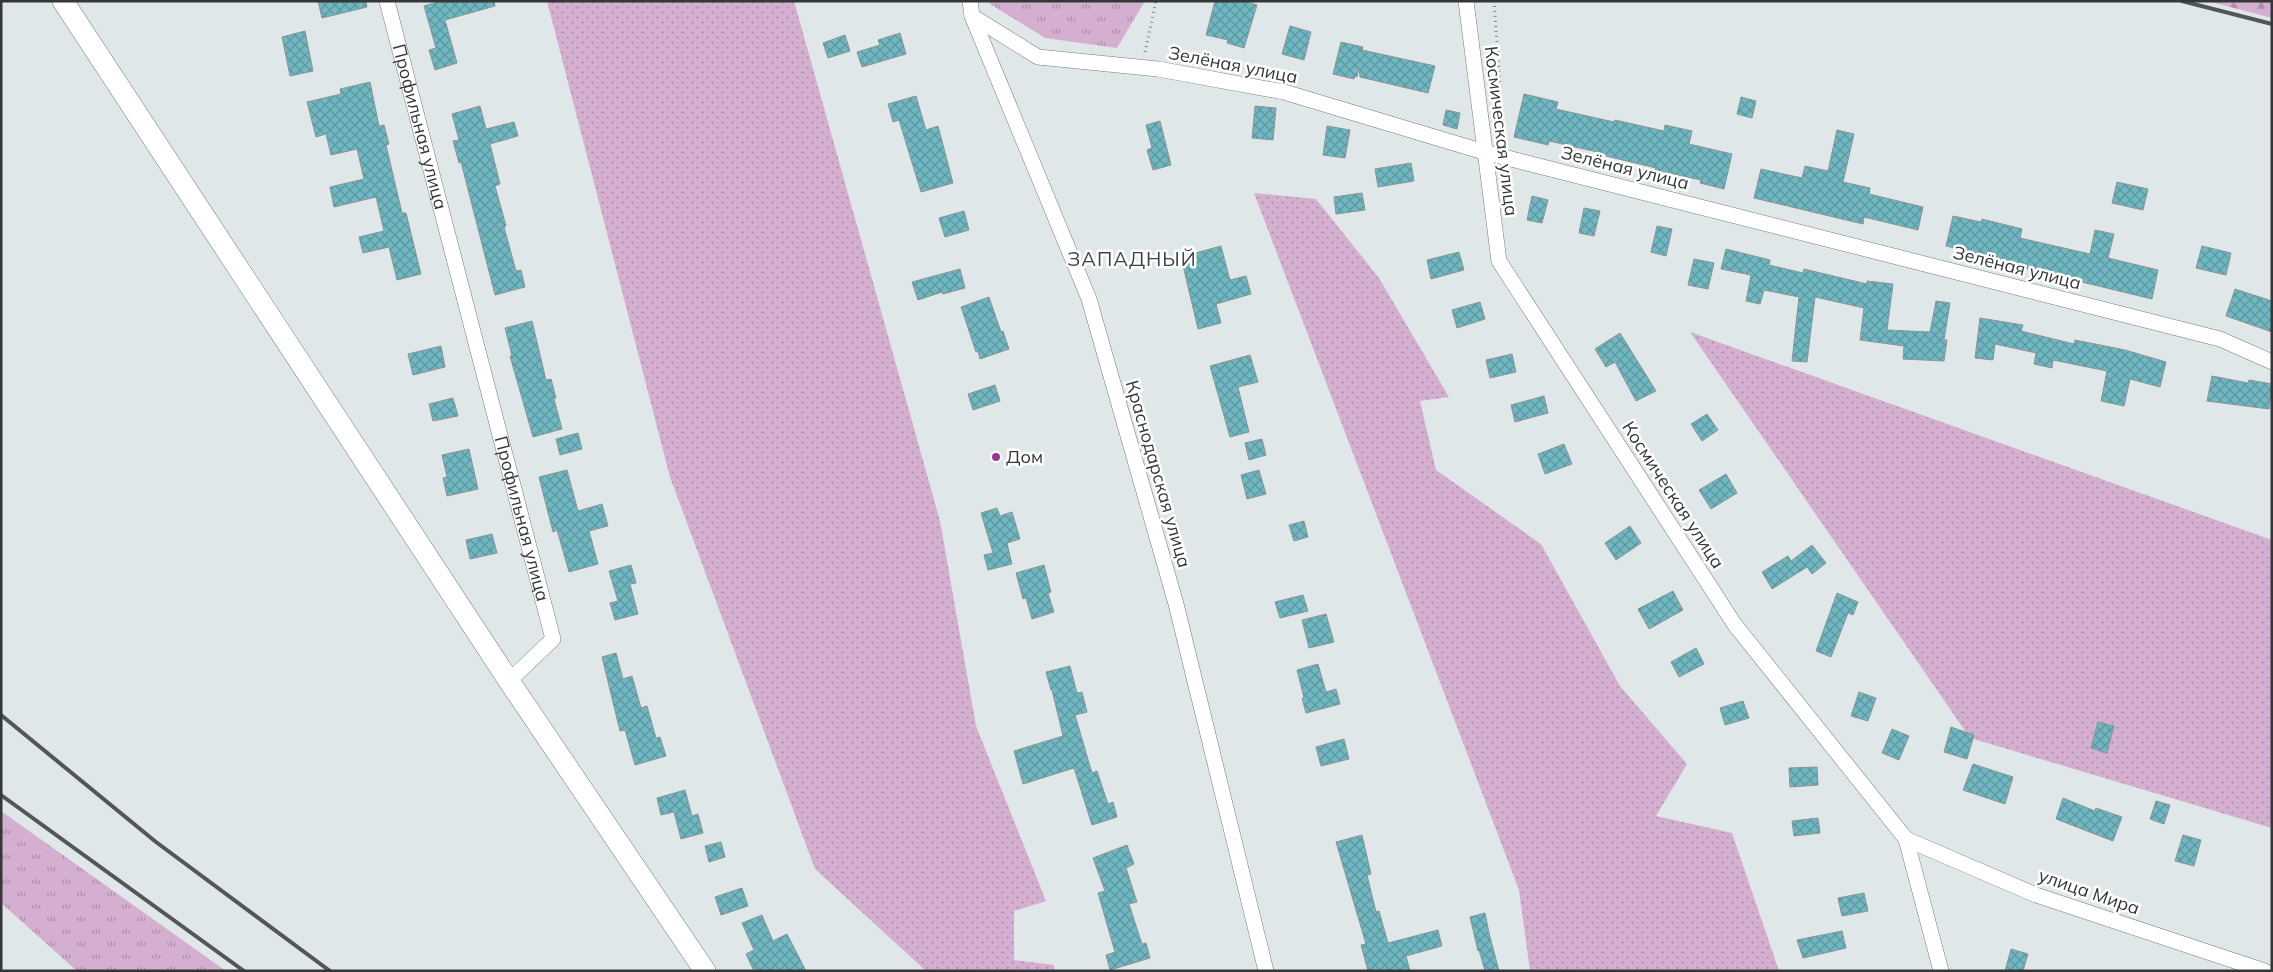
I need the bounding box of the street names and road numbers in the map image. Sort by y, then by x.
street label: Зелёная улица [1167,41,1300,88]
street label: Профильная улица [388,42,453,212]
street label: Космическая улица [1480,45,1523,217]
street label: Зелёная улица [1559,141,1691,195]
street label: Зелёная улица [1951,241,2083,295]
street label: Краснодарская улица [1121,378,1196,570]
street label: Космическая улица [1617,417,1730,573]
street label: Профильная улица [490,433,555,604]
street label: улица Мира [2036,864,2143,920]

